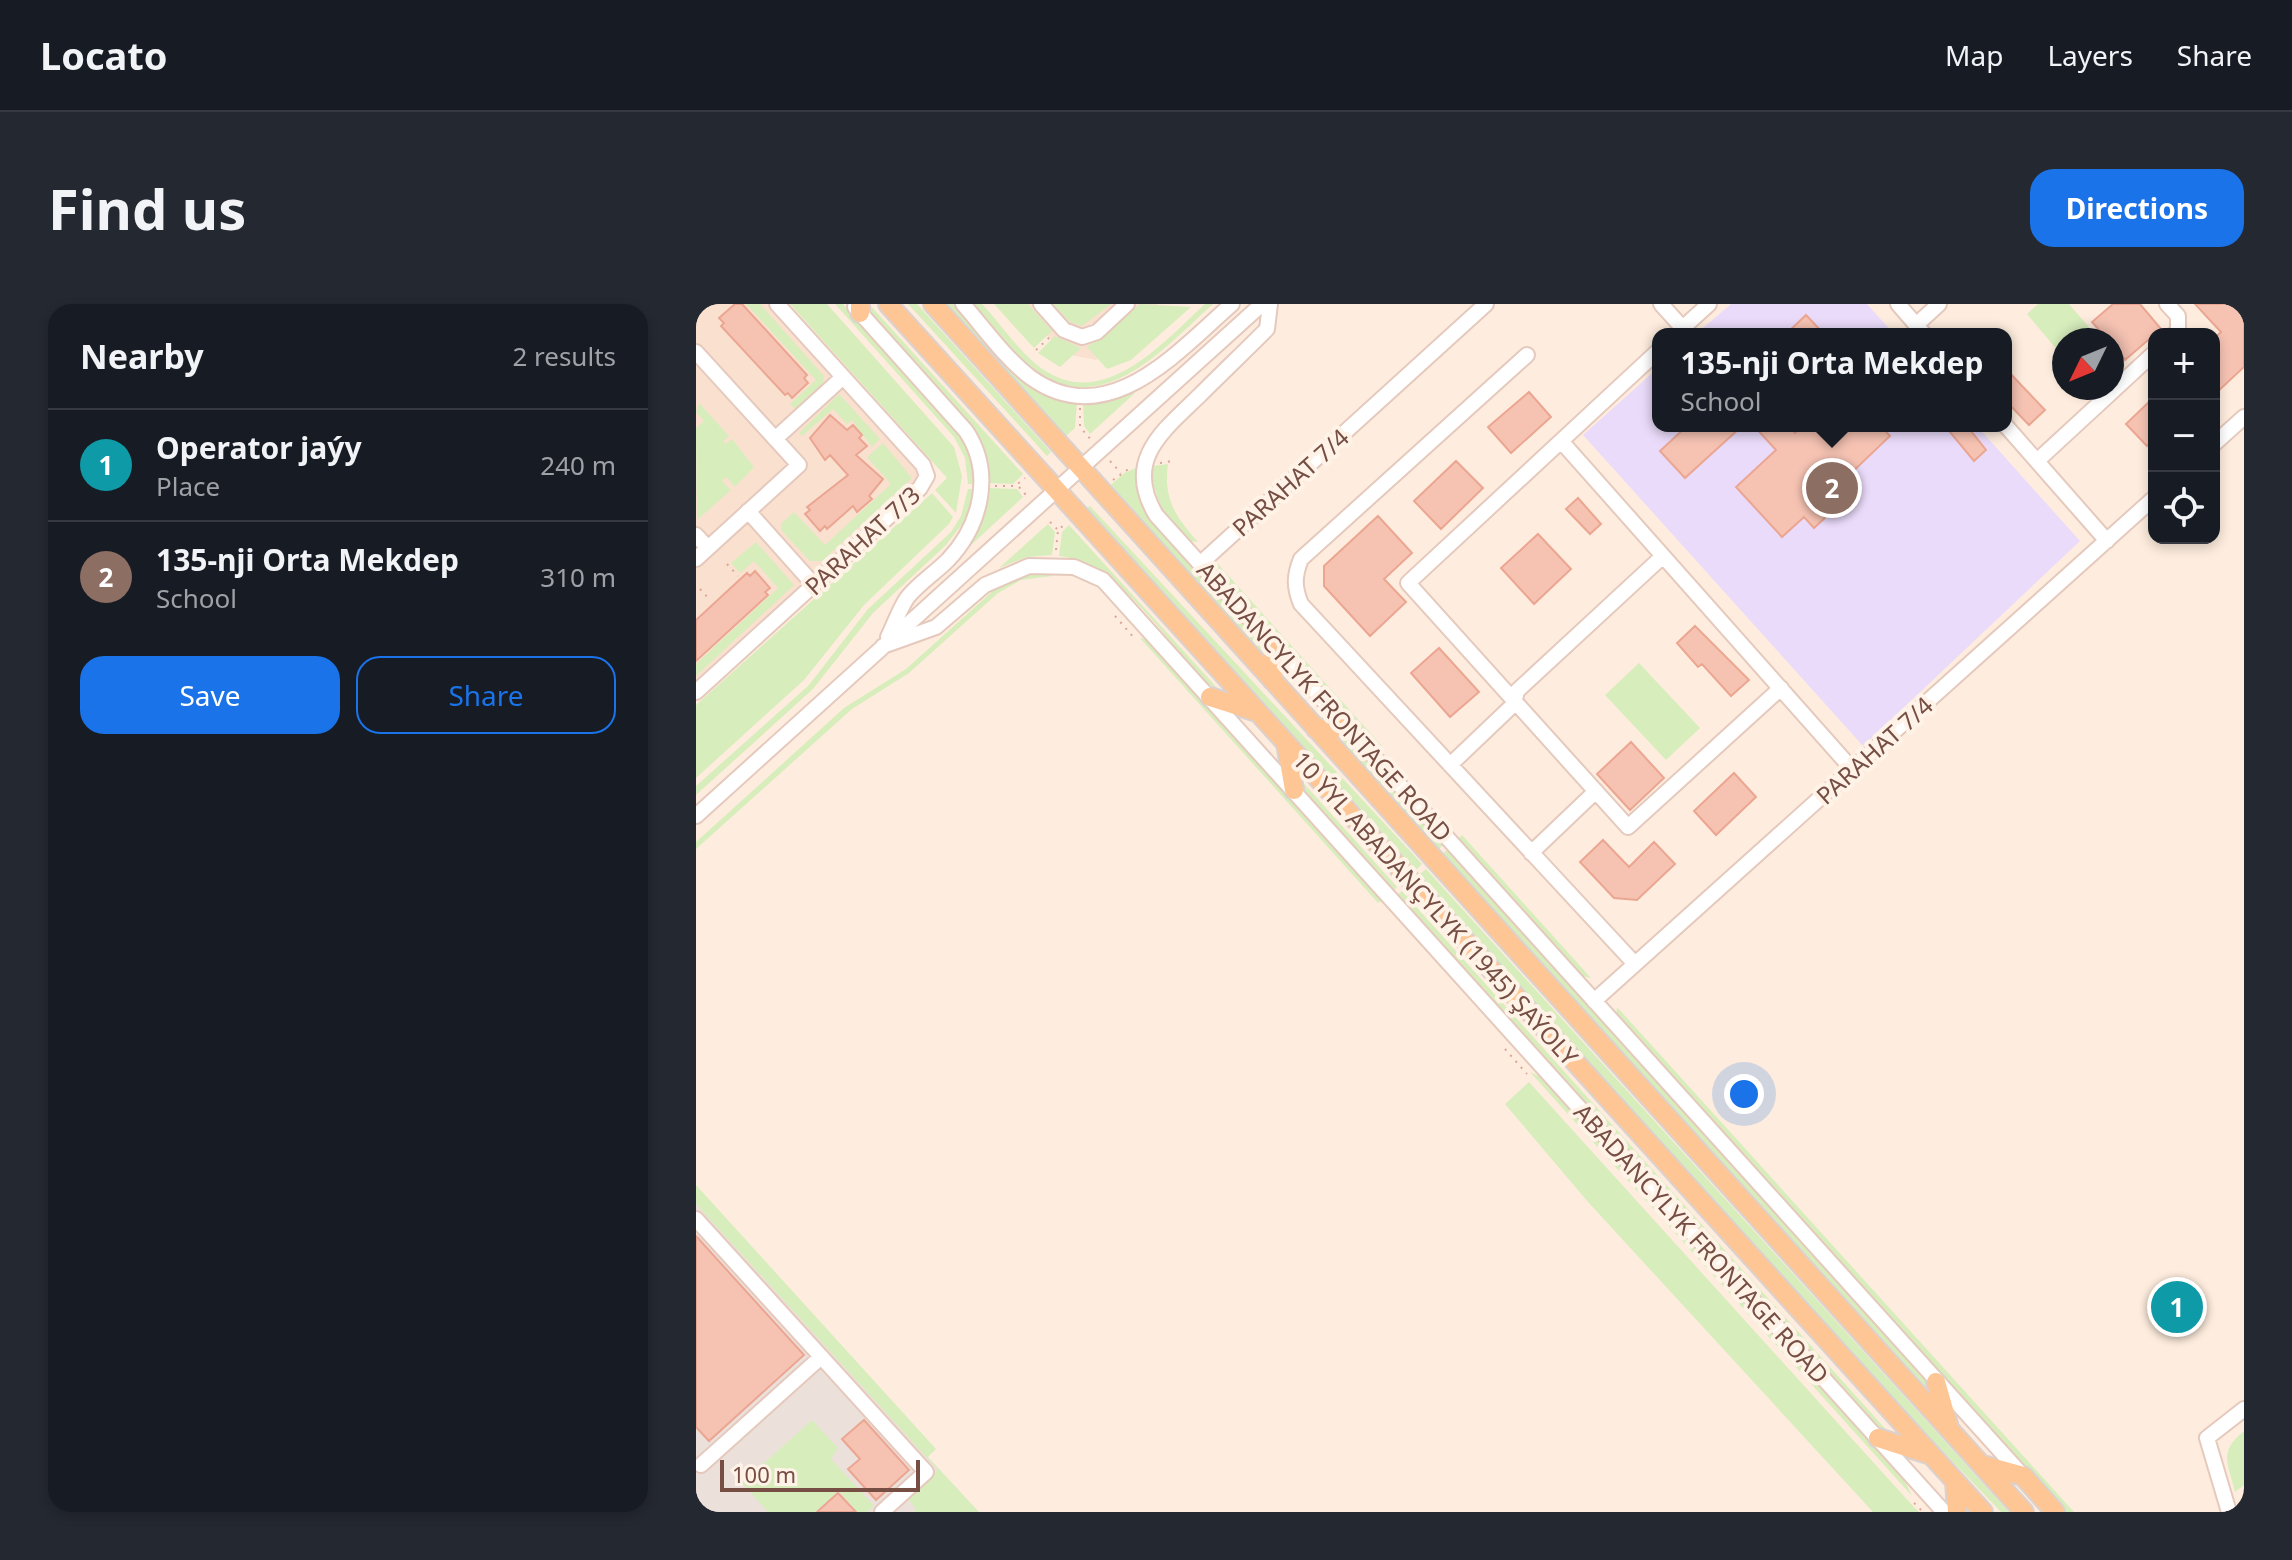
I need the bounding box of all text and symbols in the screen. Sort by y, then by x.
text: Locato [40,29,168,81]
text: Map [1945,36,2003,74]
text: Layers [2047,36,2133,74]
text: Share [2177,36,2252,74]
button: Directions [2030,169,2244,247]
text: Find us [48,170,246,246]
popup [1652,328,2012,432]
north arrow [2052,328,2124,400]
map controls [2148,328,2220,544]
button: + [2148,328,2220,400]
text: Nearby [80,333,204,379]
text: 2 results [512,338,616,374]
text: 135-nji Orta Mekdep [1681,342,1983,383]
text: School [1681,383,1762,419]
button: − [2148,400,2220,472]
street label: PARAHAT 7/4 [1225,421,1356,543]
text: Operator jaýy [156,427,362,468]
text: 1 [99,447,113,483]
text: 240 m [540,447,616,483]
pin: 2 [1806,458,1858,518]
text: Place [156,468,220,504]
button: locate [2148,472,2220,544]
street label: PARAHAT 7/3 [797,478,927,602]
text: 135-nji Orta Mekdep [156,539,459,580]
street label: ABADANCYLYK FRONTAGE ROAD [1190,554,1460,848]
text: 2 [99,559,113,595]
text: 310 m [540,559,616,595]
text: School [156,580,237,616]
button: Save [80,656,340,734]
button: Share [356,656,616,734]
street label: PARAHAT 7/4 [1809,689,1940,811]
street label: 10 ÝYL ABADANÇYLYK (1945) ŞAÝOLY [1286,744,1586,1072]
your location [1724,1074,1764,1114]
street label: ABADANCYLYK FRONTAGE ROAD [1567,1096,1837,1390]
pin: 1 [2151,1277,2203,1337]
scale bar [720,1456,920,1492]
text: 100 m [732,1459,796,1489]

